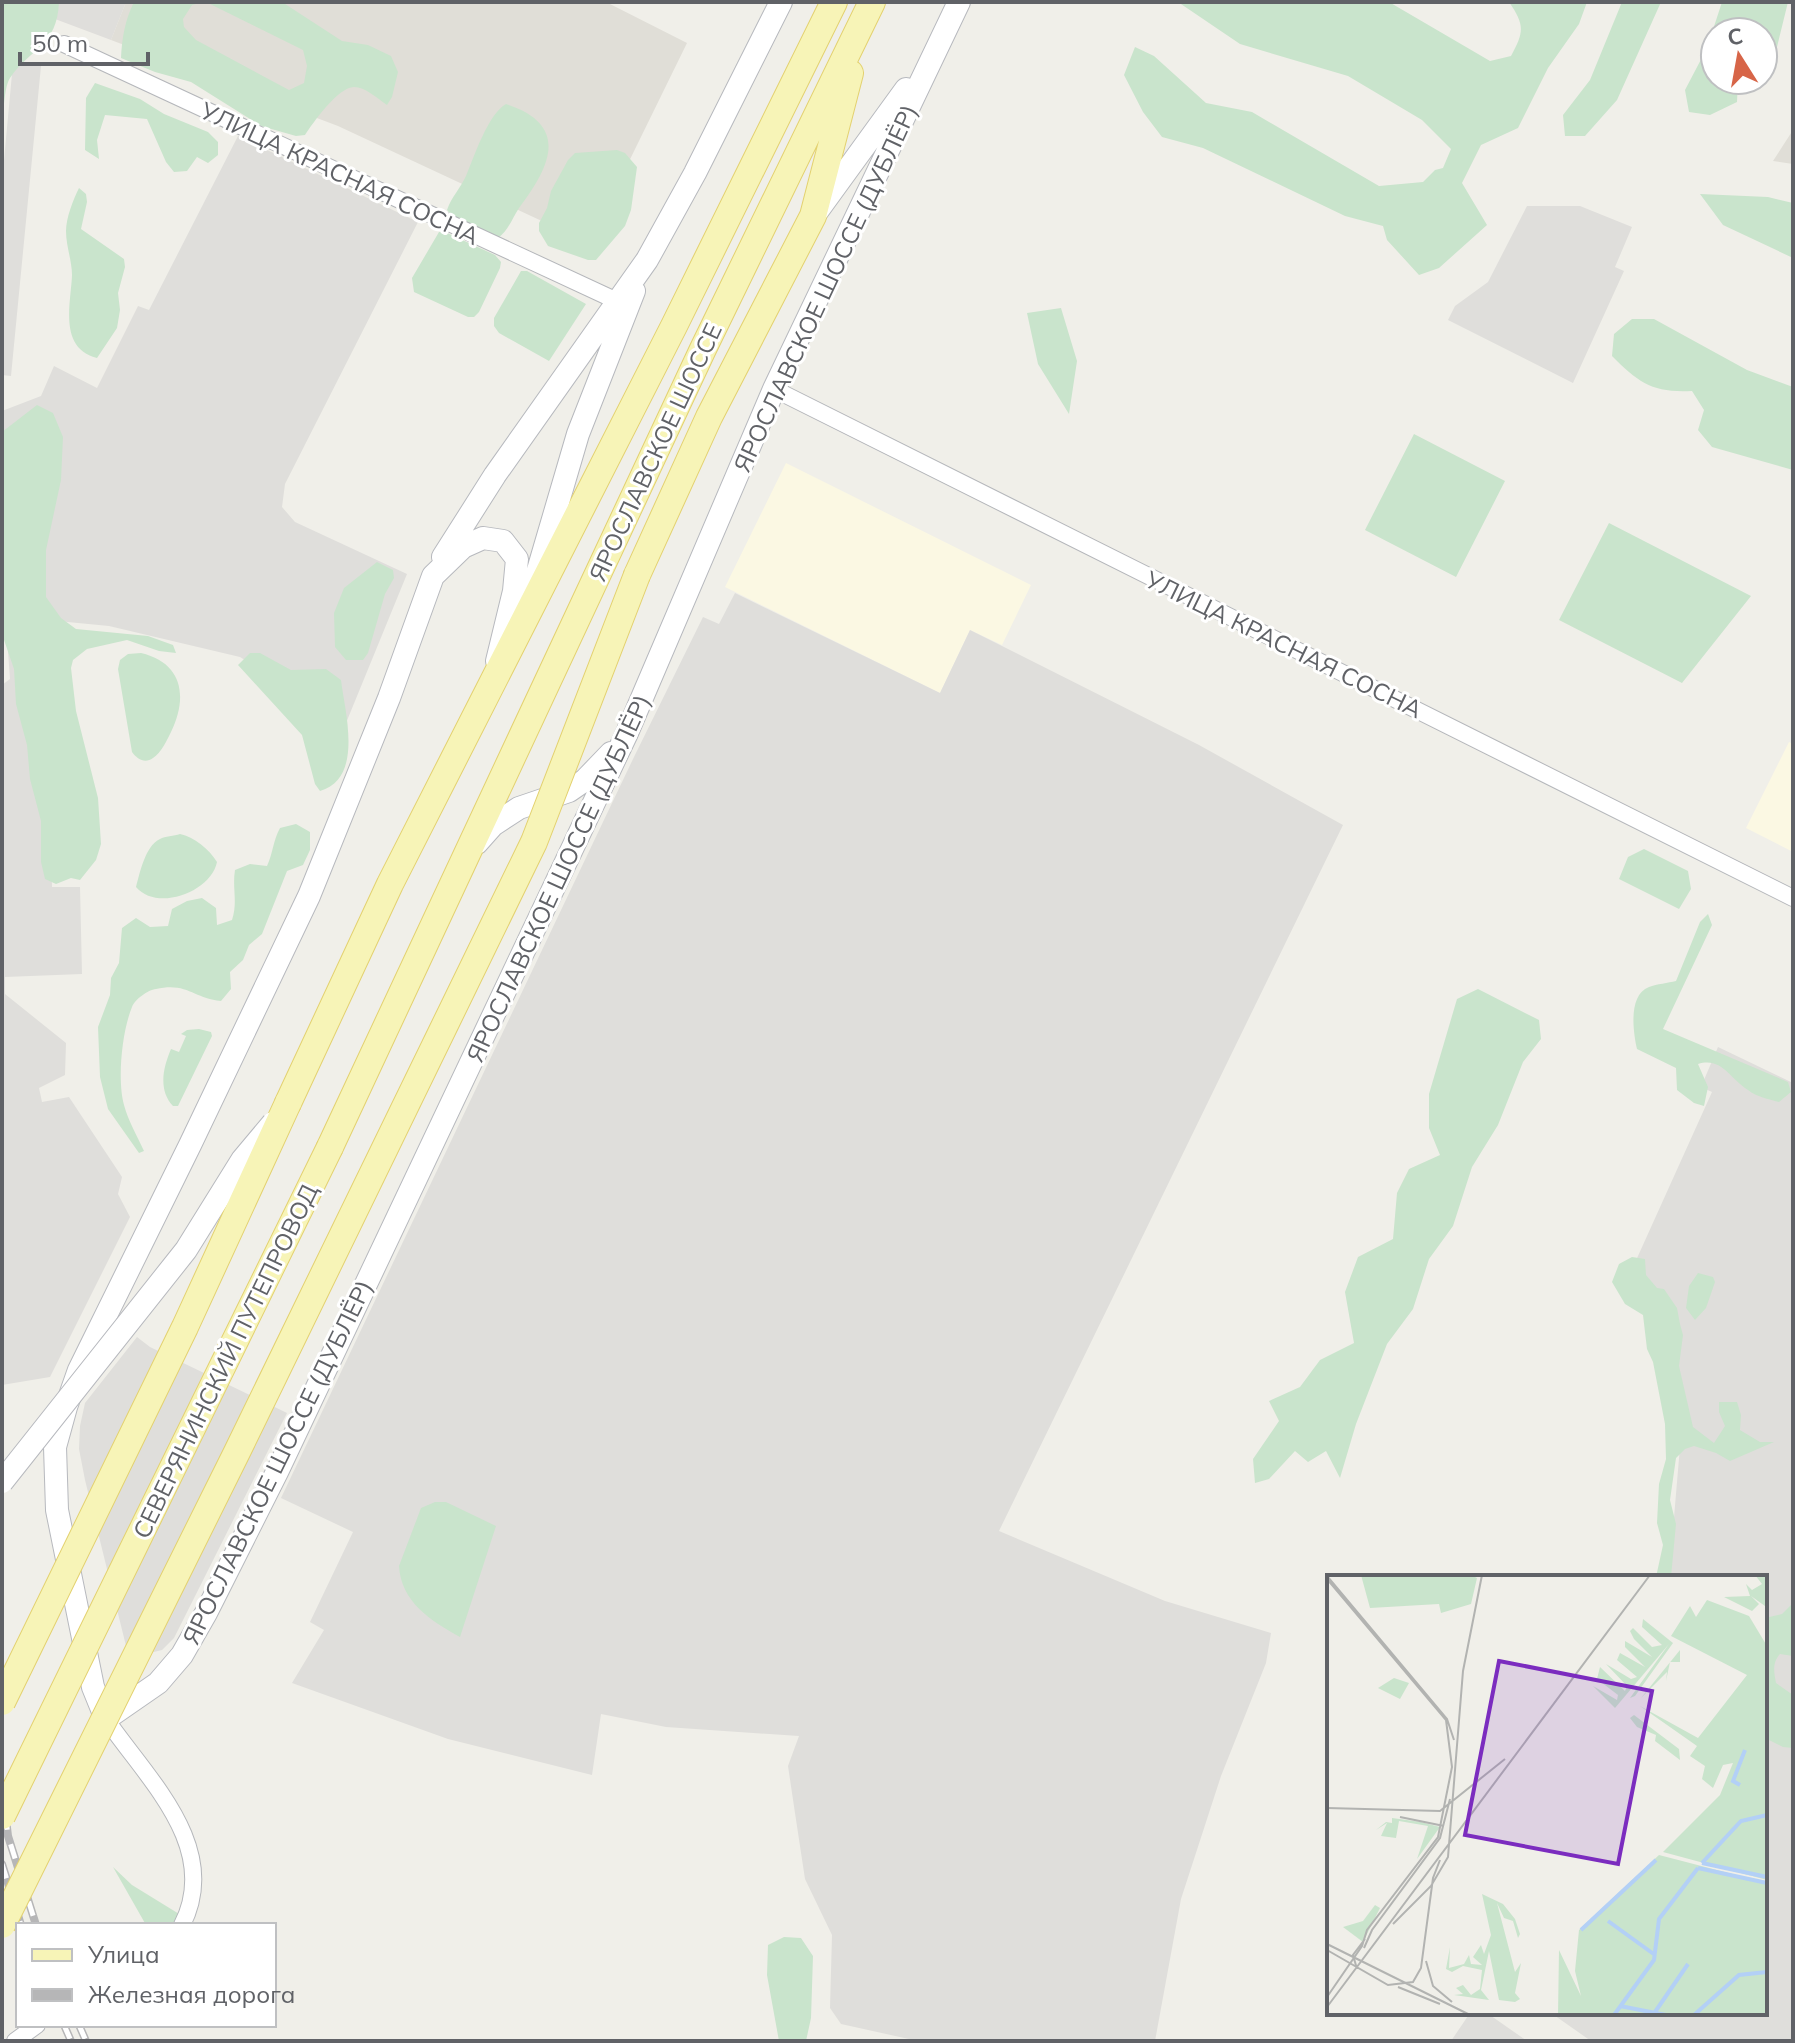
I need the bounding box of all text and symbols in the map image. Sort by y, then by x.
scale bar [20,16,148,66]
north arrow [1699,16,1779,96]
text: С [1725,21,1745,52]
text: 50 m [32,28,88,58]
street label: УЛИЦА КРАСНАЯ СОСНА [195,95,485,251]
street label: ЯРОСЛАВСКОЕ ШОССЕ (ДУБЛЁР) [726,100,924,476]
street label: ЯРОСЛАВСКОЕ ШОССЕ [582,318,728,586]
street label: УЛИЦА КРАСНАЯ СОСНА [1140,563,1428,724]
street label: ЯРОСЛАВСКОЕ ШОССЕ (ДУБЛЁР) [459,690,657,1066]
street label: СЕВЕРЯНИНСКИЙ ПУТЕПРОВОД [126,1179,324,1543]
street label: ЯРОСЛАВСКОЕ ШОССЕ (ДУБЛЁР) [175,1275,379,1649]
inset map [1327,1575,1767,2015]
legend [16,1923,276,2027]
text: Улица [87,1939,160,1969]
text: Железная дорога [88,1979,296,2009]

